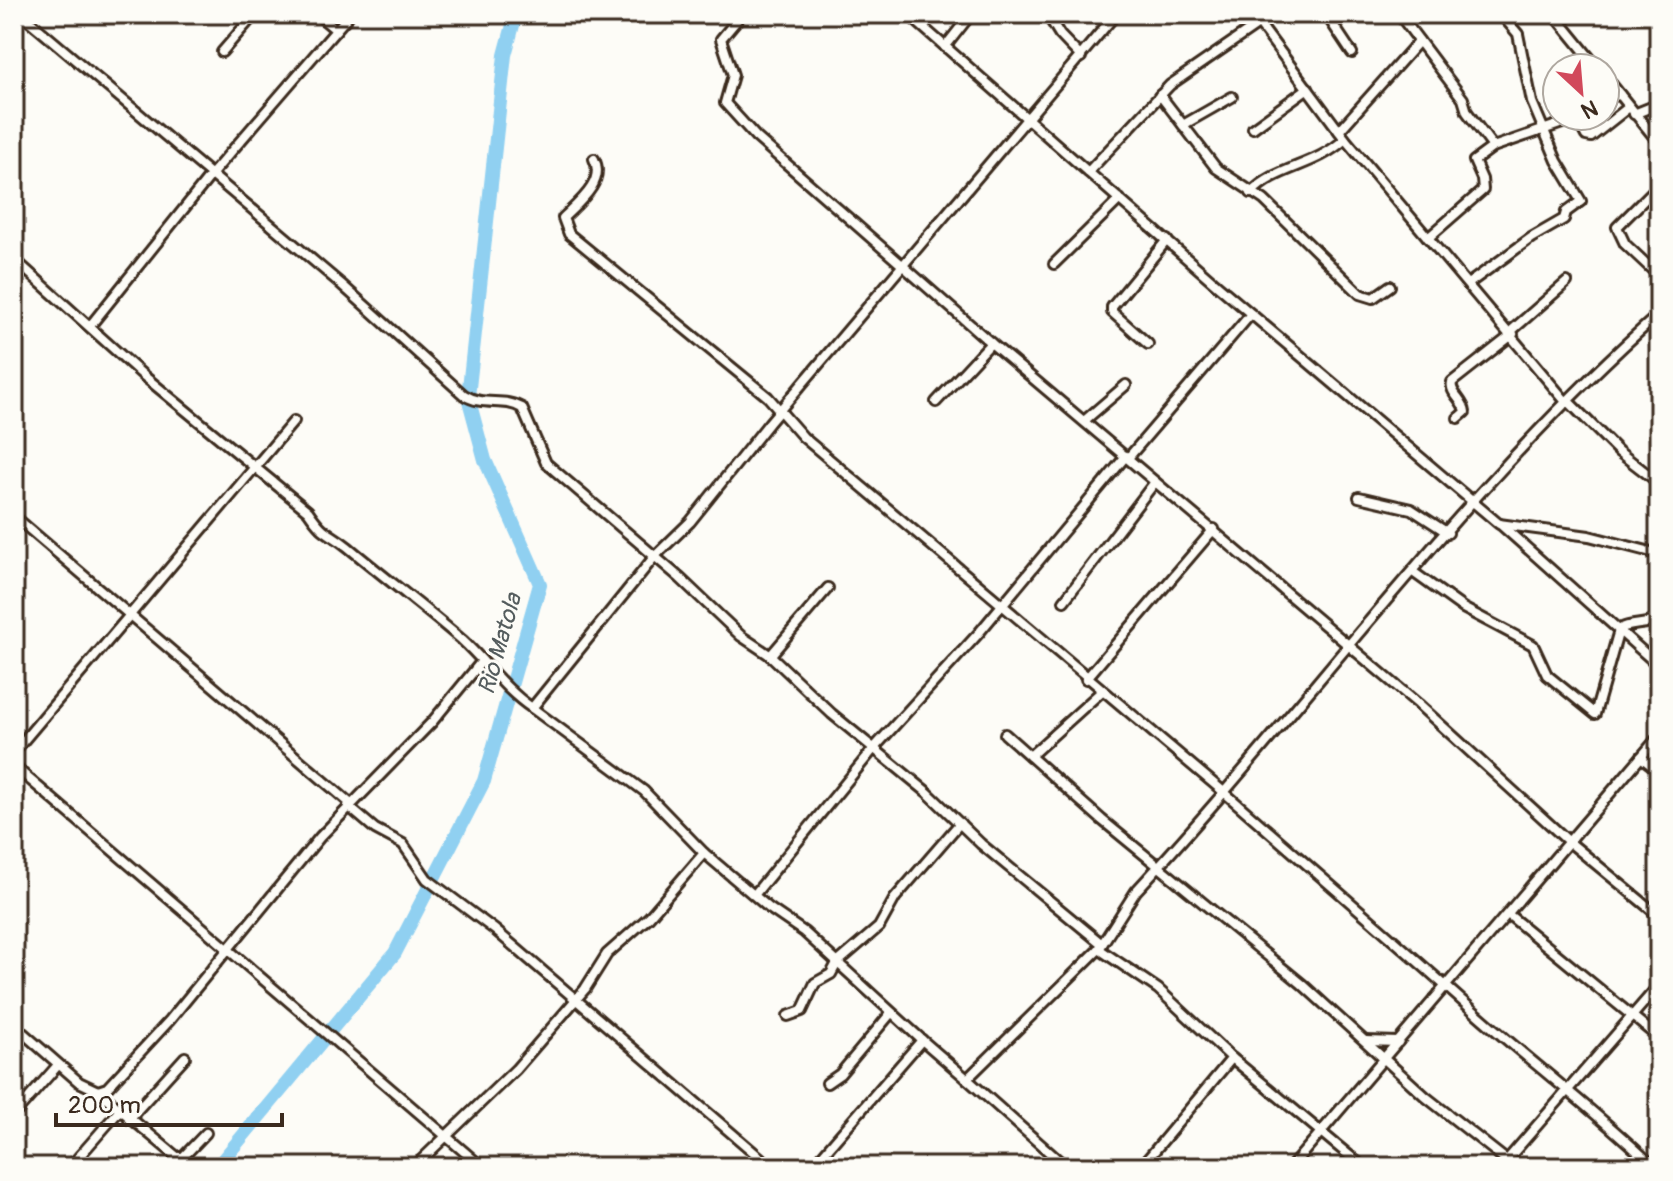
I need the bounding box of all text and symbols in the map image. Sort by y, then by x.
north arrow [1541,52,1621,132]
text: N [1576,93,1602,125]
water label: Rio Matola [472,589,529,698]
scale bar [56,1077,282,1127]
text: 200 m [68,1091,141,1120]

